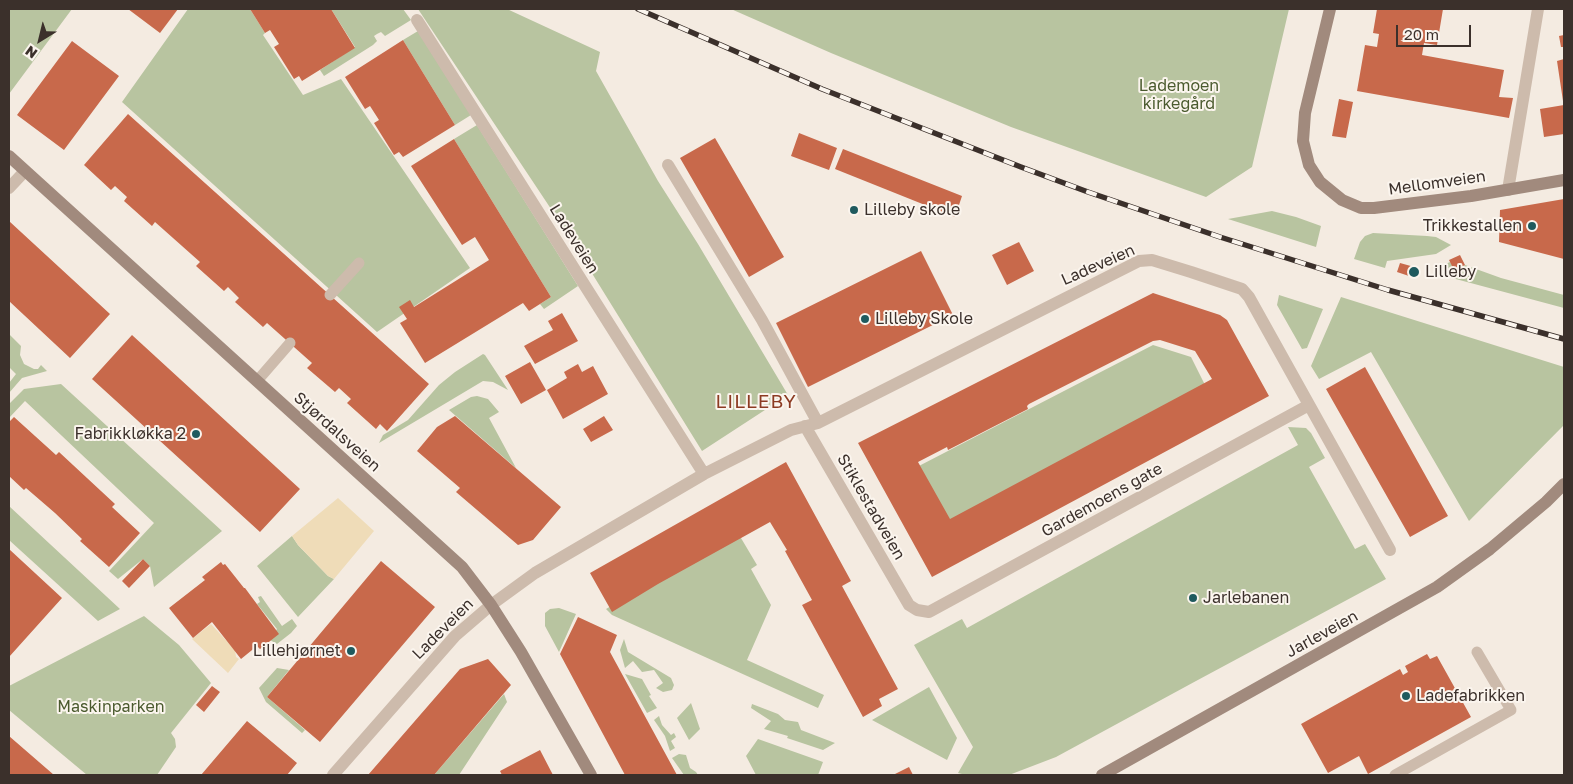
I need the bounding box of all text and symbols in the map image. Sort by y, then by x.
north arrow [15,15,65,65]
scale bar [1398,15,1473,47]
text: 20 m [1404,25,1439,43]
text: N [22,43,40,63]
park label: Lademoen kirkegård [1139,76,1219,114]
street label: Mellomveien [1387,167,1487,199]
place label: Lilleby skole [864,200,960,220]
street label: Ladeveien [545,201,603,277]
marker: Lilleby skole [848,204,860,216]
place label: Trikkestallen [1423,216,1522,236]
marker: Trikkestallen [1526,220,1538,232]
street label: Ladeveien [1058,240,1138,290]
place label: Lilleby [1425,262,1476,282]
marker: Lilleby [1407,265,1421,279]
place label: Lilleby Skole [875,309,973,329]
marker: Lilleby Skole [859,313,871,325]
street label: Stjørdalsveien [290,388,384,476]
district label: LILLEBY [715,391,797,413]
place label: Fabrikkløkka 2 [75,424,186,444]
marker: Fabrikkløkka 2 [190,428,202,440]
street label: Stiklestadveien [833,451,909,563]
street label: Gardemoens gate [1038,459,1166,541]
place label: Jarlebanen [1203,588,1289,608]
marker: Jarlebanen [1187,592,1199,604]
street label: Ladeveien [408,594,478,664]
street label: Jarleveien [1283,606,1361,662]
place label: Lillehjørnet [253,641,341,661]
marker: Lillehjørnet [345,645,357,657]
place label: Ladefabrikken [1416,686,1525,706]
marker: Ladefabrikken [1400,690,1412,702]
park label: Maskinparken [57,697,165,717]

